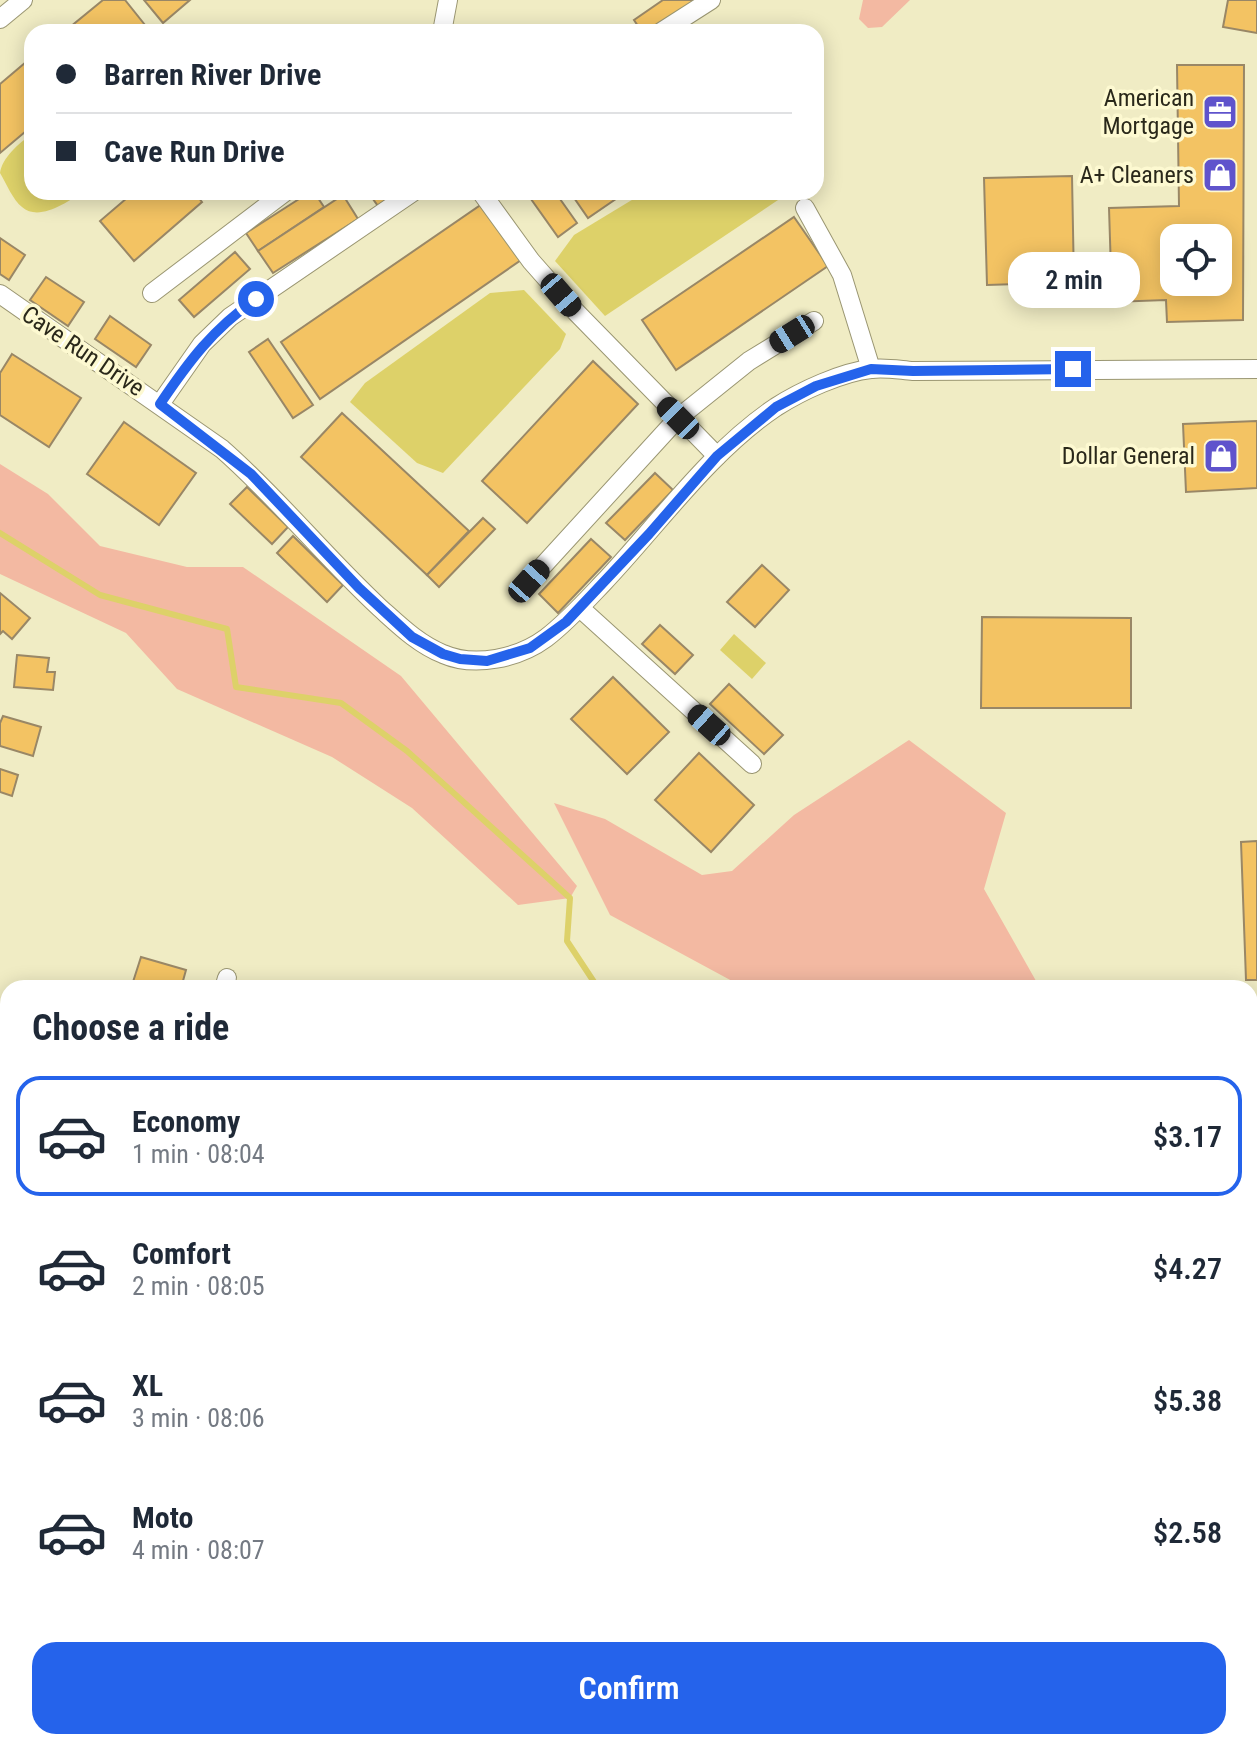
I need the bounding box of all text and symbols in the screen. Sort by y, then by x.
text: Barren River Drive [104,57,321,92]
place label: American Mortgage [1102,84,1194,140]
office icon: American Mortgage [1201,93,1239,131]
text: Cave Run Drive [104,134,285,169]
shop icon: A+ Cleaners [1201,156,1239,194]
place label: A+ Cleaners [1080,161,1194,189]
map controls [1160,224,1232,296]
button: locate [1160,224,1232,296]
callout: 2 min [1007,253,1139,309]
text: 2 min [1045,265,1103,295]
car [536,269,586,321]
route start [238,281,274,317]
street label: Cave Run Drive [17,300,149,402]
car [765,311,819,357]
route end [1055,351,1091,387]
car [653,393,703,443]
shop icon: Dollar General [1202,437,1240,475]
place label: Dollar General [1062,442,1195,470]
car [504,555,554,607]
car [683,700,735,750]
text: Choose a ride [32,1007,229,1049]
icon: car [36,1100,108,1172]
text: Economy [132,1104,240,1139]
text: $3.17 [1153,1119,1222,1154]
text: 1 min · 08:04 [132,1139,265,1169]
icon: car [36,1232,108,1304]
text: Comfort [132,1236,231,1271]
text: $4.27 [1153,1251,1222,1286]
text: 2 min · 08:05 [132,1271,265,1301]
icon: car [36,1364,108,1436]
text: XL [132,1368,163,1403]
text: $5.38 [1153,1383,1222,1418]
text: 3 min · 08:06 [132,1403,265,1433]
icon: car [36,1496,108,1568]
text: Moto [132,1500,193,1535]
text: $2.58 [1153,1515,1222,1550]
text: 4 min · 08:07 [132,1535,265,1565]
button: Confirm [32,1642,1226,1734]

